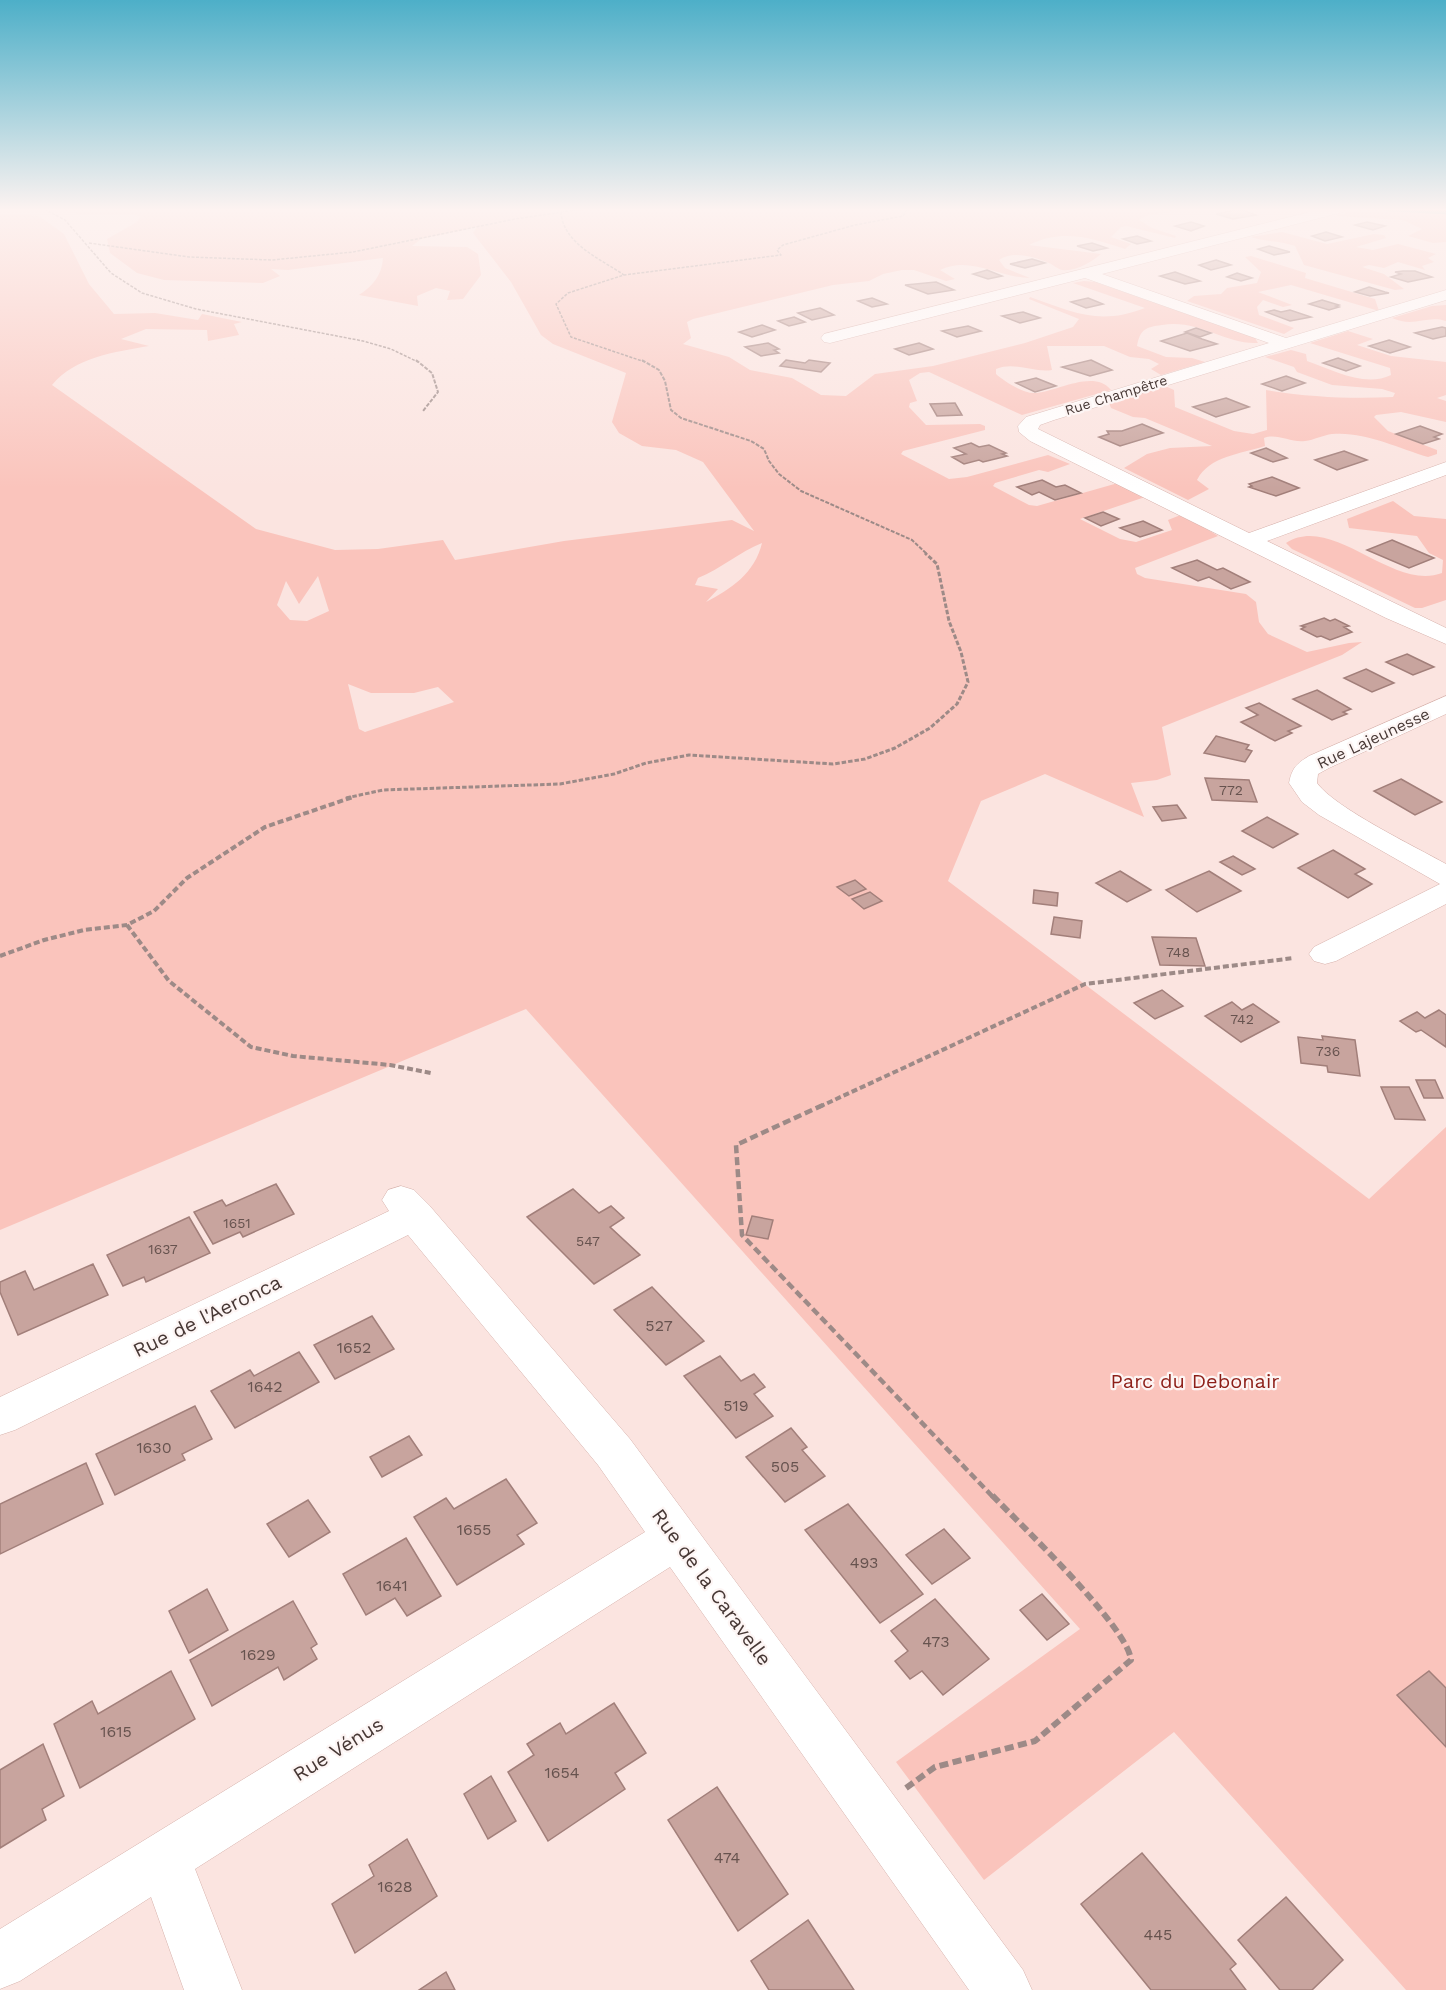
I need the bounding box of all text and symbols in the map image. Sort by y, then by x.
street label: Rue Champêtre [1063,372,1169,418]
street label: Rue Lajeunesse [1314,704,1433,773]
house number: 772 [1219,782,1243,798]
house number: 748 [1166,944,1190,960]
house number: 742 [1230,1011,1254,1027]
house number: 736 [1316,1043,1340,1059]
house number: 1651 [223,1215,251,1231]
house number: 547 [576,1233,600,1249]
house number: 1637 [148,1241,178,1257]
street label: Rue de l'Aeronca [129,1270,285,1362]
house number: 527 [645,1316,673,1335]
house number: 1652 [337,1338,371,1357]
park label: Parc du Debonair [1111,1369,1279,1393]
house number: 1642 [247,1377,283,1396]
house number: 519 [723,1396,749,1415]
house number: 1630 [136,1438,172,1457]
house number: 505 [771,1457,799,1476]
street label: Rue de la Caravelle [647,1504,777,1670]
house number: 1655 [457,1520,491,1539]
house number: 493 [850,1553,878,1572]
house number: 1641 [376,1576,408,1595]
house number: 473 [922,1632,950,1651]
house number: 1629 [240,1645,276,1664]
street label: Rue Vénus [288,1712,388,1786]
house number: 1615 [100,1722,132,1741]
house number: 1654 [544,1763,580,1782]
house number: 474 [714,1848,741,1867]
house number: 1628 [377,1877,413,1896]
house number: 445 [1144,1925,1172,1944]

